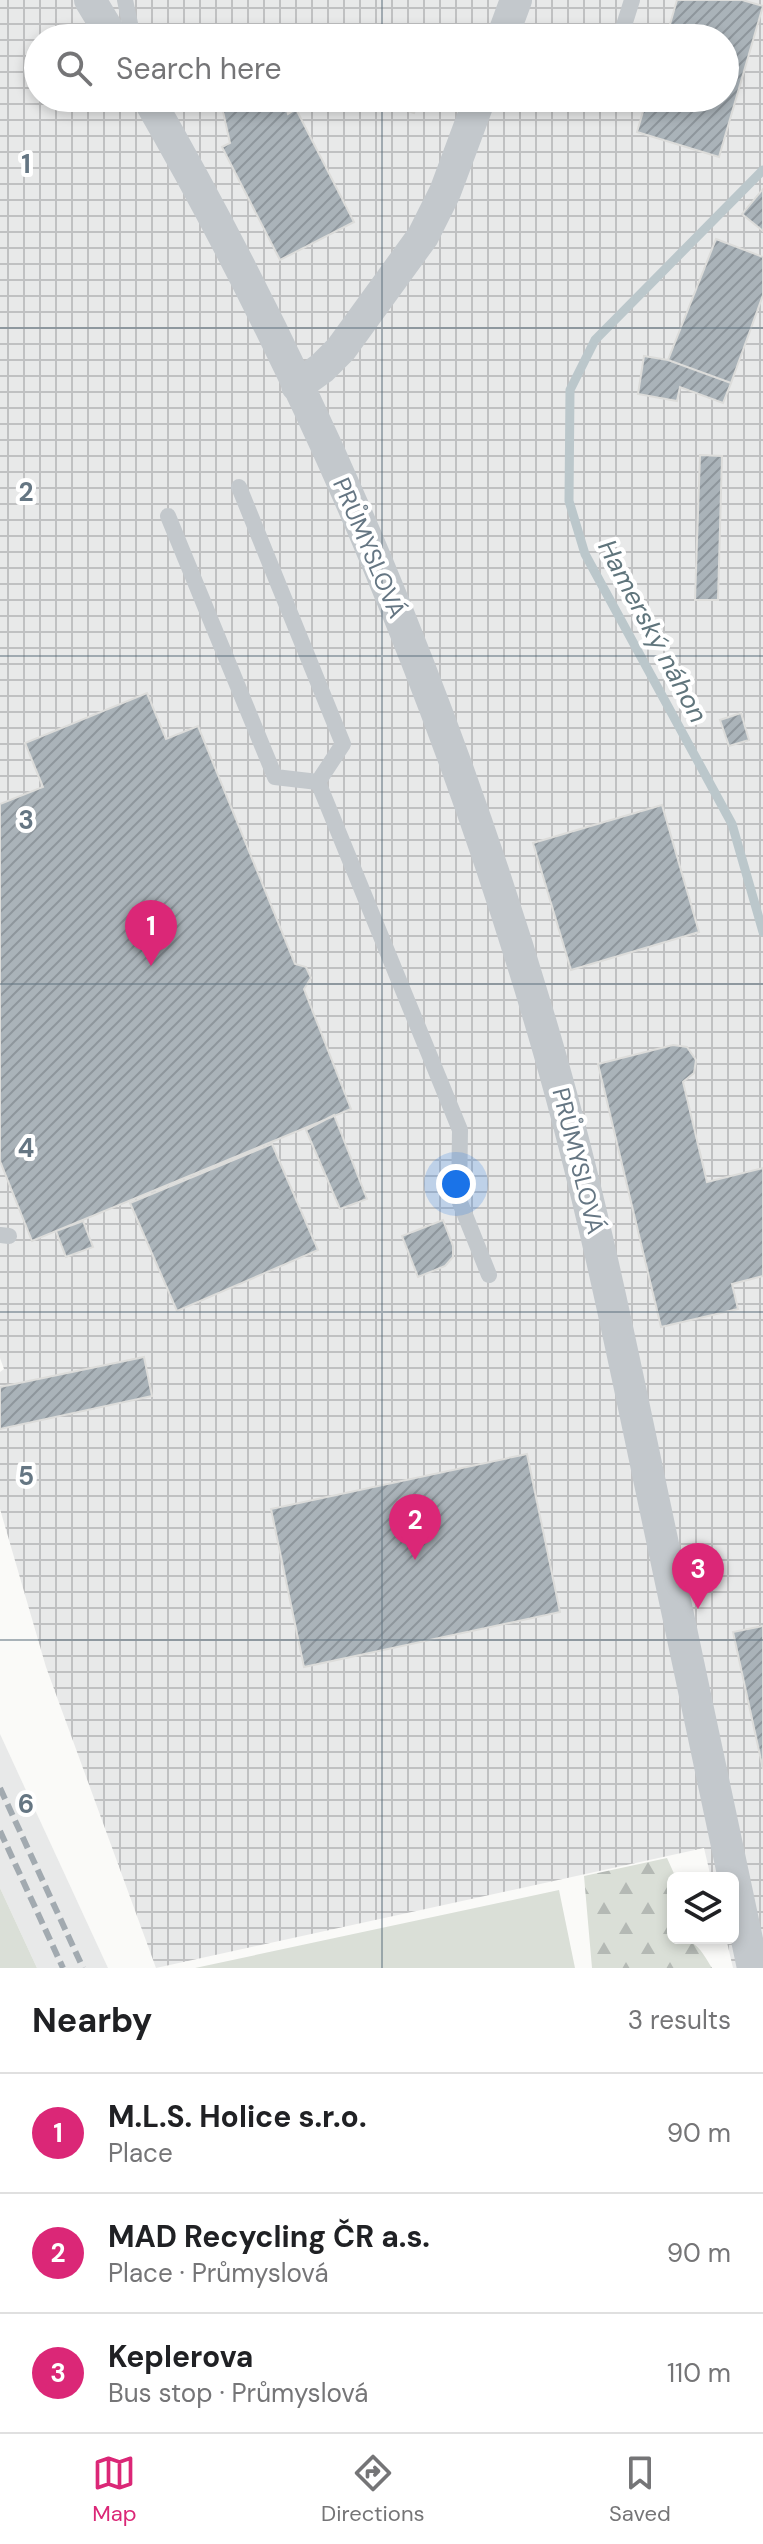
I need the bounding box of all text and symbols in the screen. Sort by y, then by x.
search box [24,24,739,112]
icon: search [52,46,96,90]
text: Search here [116,49,282,88]
text: 1 [21,147,31,181]
street label: PRŮMYSLOVÁ [326,472,414,623]
text: 2 [18,475,34,509]
water label: Hamerský náhon [590,534,716,728]
text: 3 [18,803,34,837]
pin: 1 [125,900,177,966]
street label: PRŮMYSLOVÁ [545,1084,613,1237]
text: 4 [18,1131,34,1165]
your location [436,1164,476,1204]
text: 5 [18,1459,34,1493]
pin: 2 [389,1494,441,1560]
pin: 3 [672,1543,724,1609]
text: 6 [18,1787,34,1821]
map controls [667,1872,739,1944]
button: layers [667,1872,739,1944]
text: Nearby [32,1998,152,2043]
text: 3 results [628,2003,731,2037]
text: M.L.S. Holice s.r.o. [108,2097,366,2136]
text: 1 [53,2116,63,2150]
text: 90 m [667,2116,731,2150]
text: Place [108,2136,173,2170]
text: MAD Recycling ČR a.s. [108,2217,430,2256]
text: 2 [50,2236,66,2270]
text: 90 m [667,2236,731,2270]
text: Place · Průmyslová [108,2256,329,2290]
text: Keplerova [108,2337,253,2376]
text: 3 [50,2356,66,2390]
text: 110 m [667,2356,731,2390]
text: Bus stop · Průmyslová [108,2376,368,2410]
tab: Map [92,2451,137,2528]
tab: Directions [321,2451,425,2528]
tab: Saved [609,2451,671,2528]

